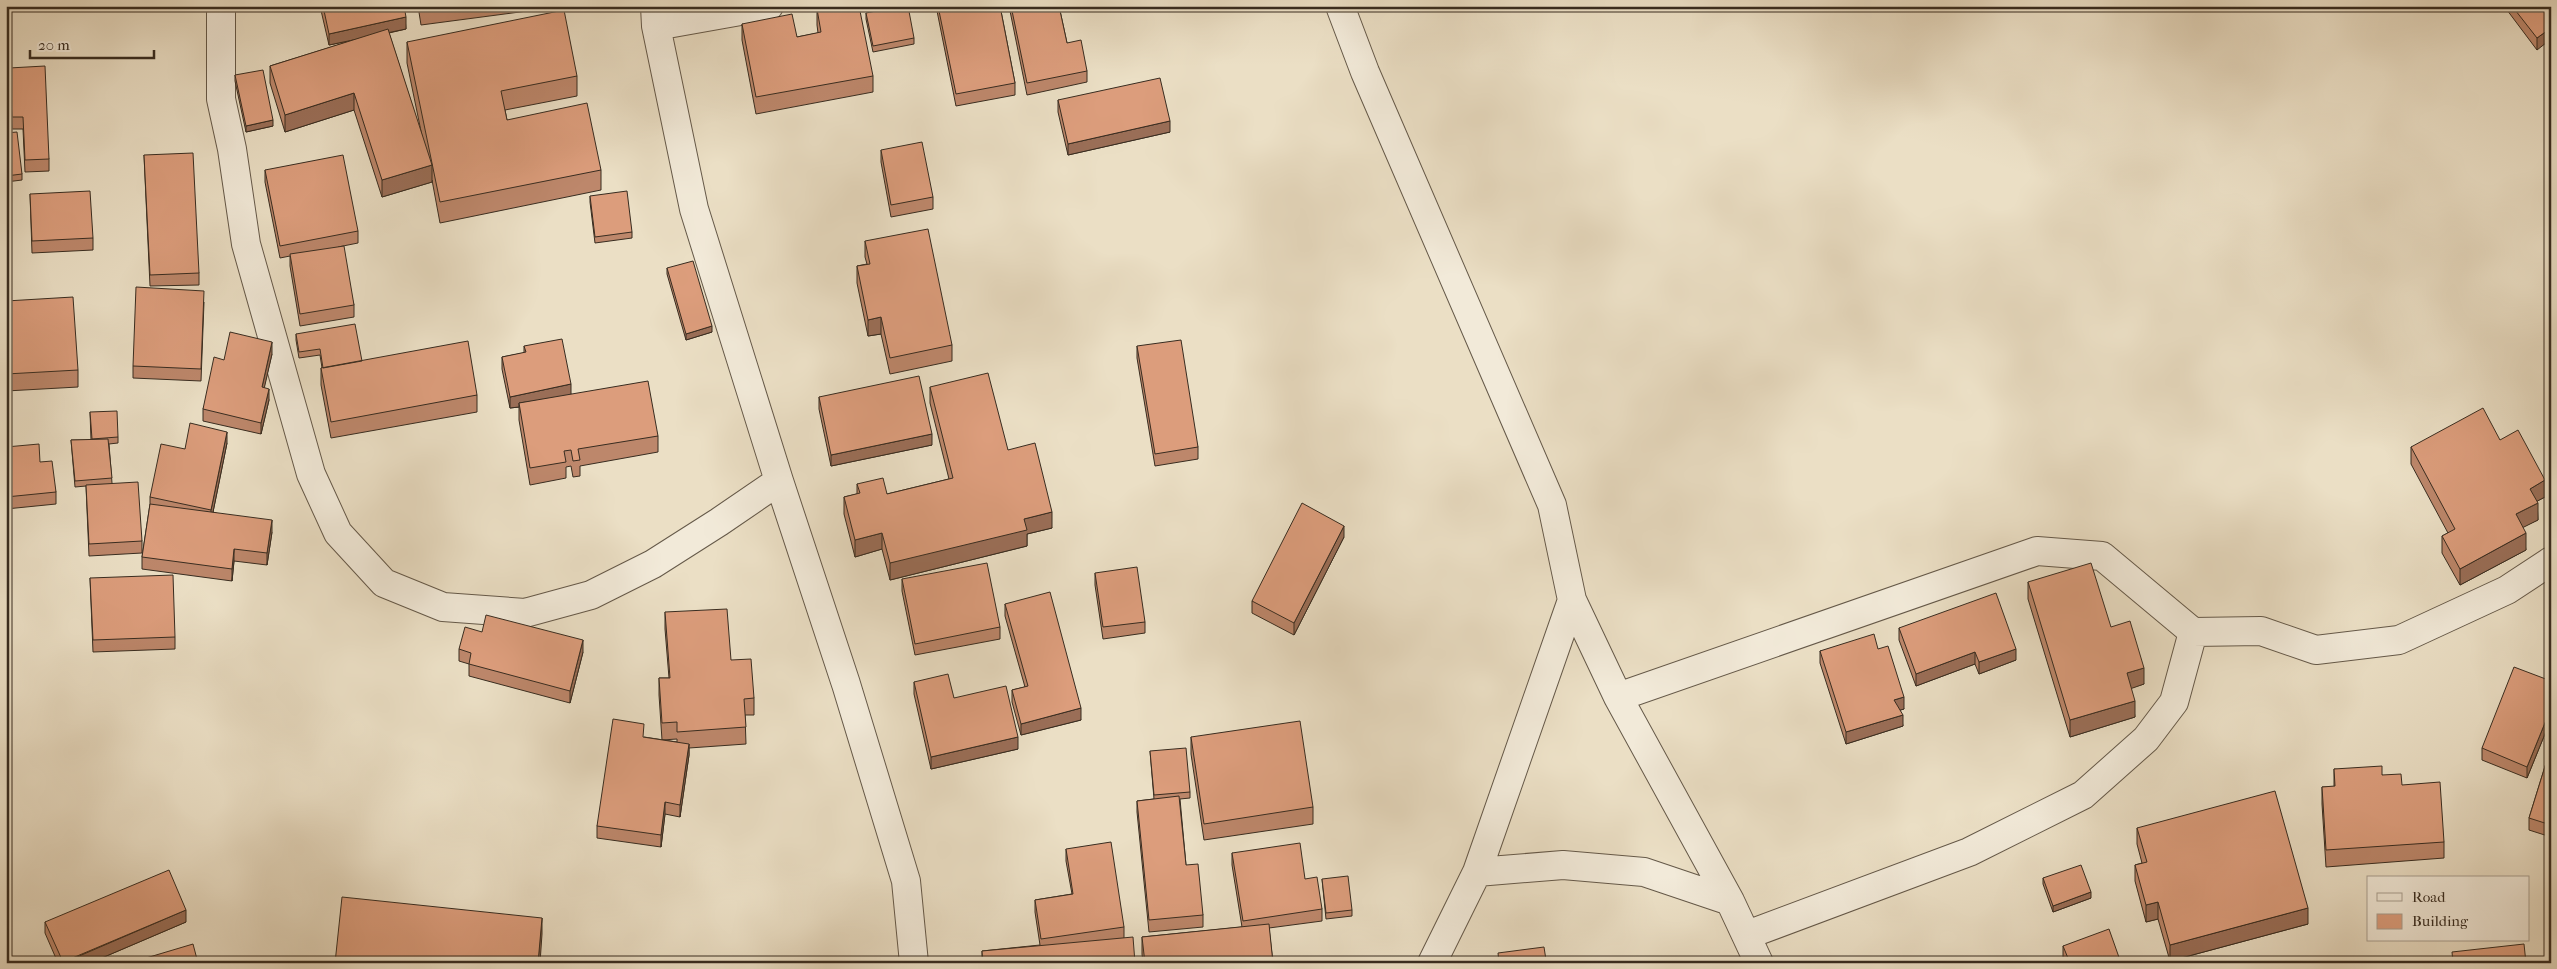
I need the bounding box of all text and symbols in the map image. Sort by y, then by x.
scale bar [30,28,154,60]
text: 20 m [38,36,70,54]
legend [2367,876,2530,942]
text: Road [2412,888,2446,906]
text: Building [2412,912,2469,930]

